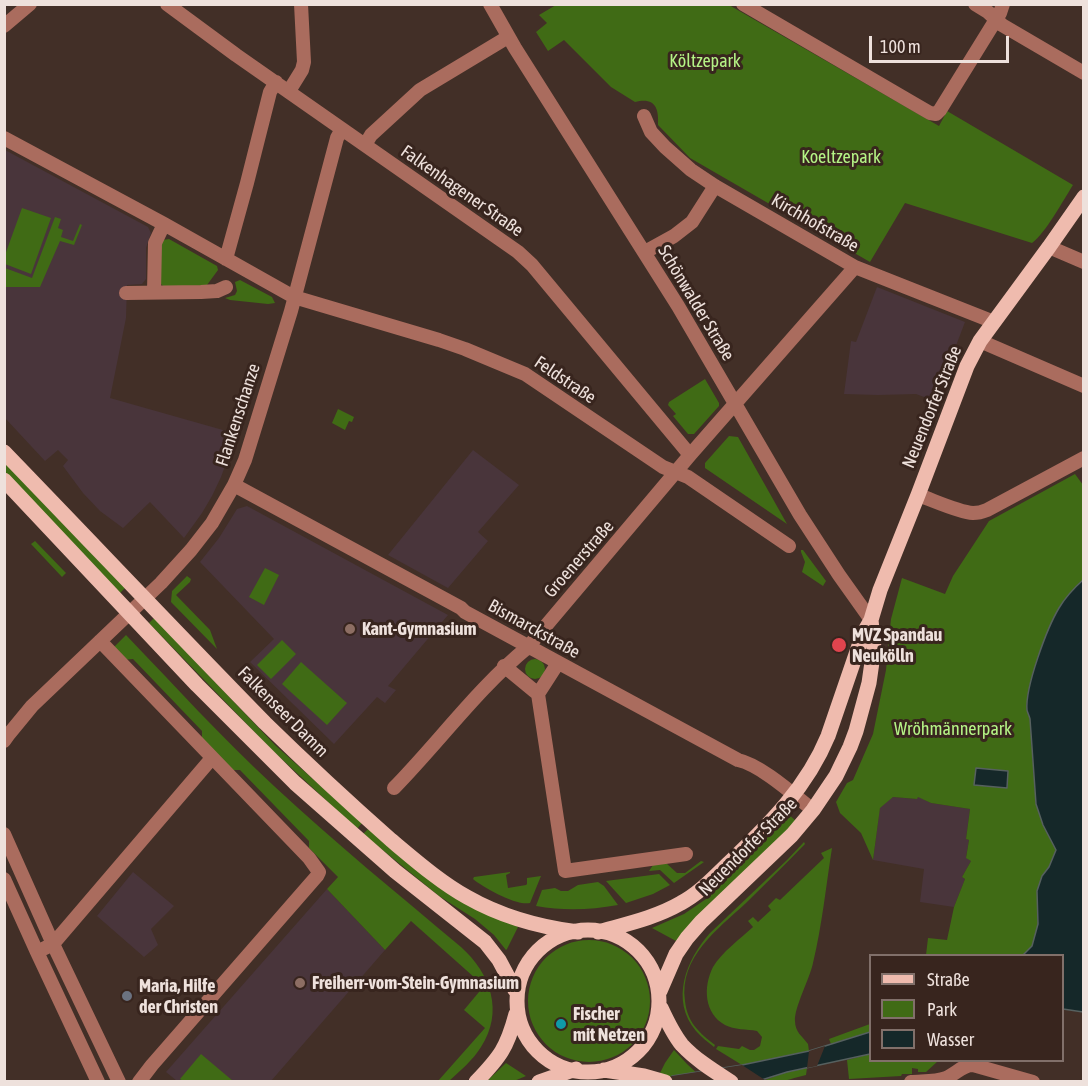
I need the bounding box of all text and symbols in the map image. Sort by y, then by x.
scale bar [872,24,1012,62]
text: 100 m [880,36,921,57]
park label: Költzepark [669,50,741,72]
street label: Falkenhagener Straße [397,141,527,241]
park label: Koeltzepark [801,146,881,168]
street label: Kirchhofstraße [767,189,863,257]
street label: Schönwalder Straße [653,241,739,365]
street label: Neuendorfer Straße [898,343,966,471]
street label: Feldstraße [530,352,600,408]
street label: Flankenschanze [211,361,265,469]
street label: Groenerstraße [540,516,618,602]
street label: Bismarckstraße [484,595,584,663]
place label: Kant-Gymnasium [362,618,476,640]
marker: Kant-Gymnasium [343,622,357,636]
place label: MVZ Spandau Neukölln [852,624,942,666]
marker: MVZ Spandau Neukölln [830,636,848,654]
street label: Falkenseer Damm [233,662,333,762]
park label: Wröhmännerpark [894,718,1012,740]
street label: Neuendorfer Straße [694,793,802,901]
legend [869,954,1064,1062]
text: Straße [927,969,970,990]
place label: Freiherr-vom-Stein-Gymnasium [312,972,519,994]
place label: Maria, Hilfe der Christen [139,975,218,1018]
marker: Freiherr-vom-Stein-Gymnasium [293,976,307,990]
marker: Maria, Hilfe der Christen [120,989,134,1003]
text: Park [927,999,957,1020]
place label: Fischer mit Netzen [573,1003,645,1046]
marker: Fischer mit Netzen [554,1017,568,1031]
text: Wasser [927,1029,974,1050]

